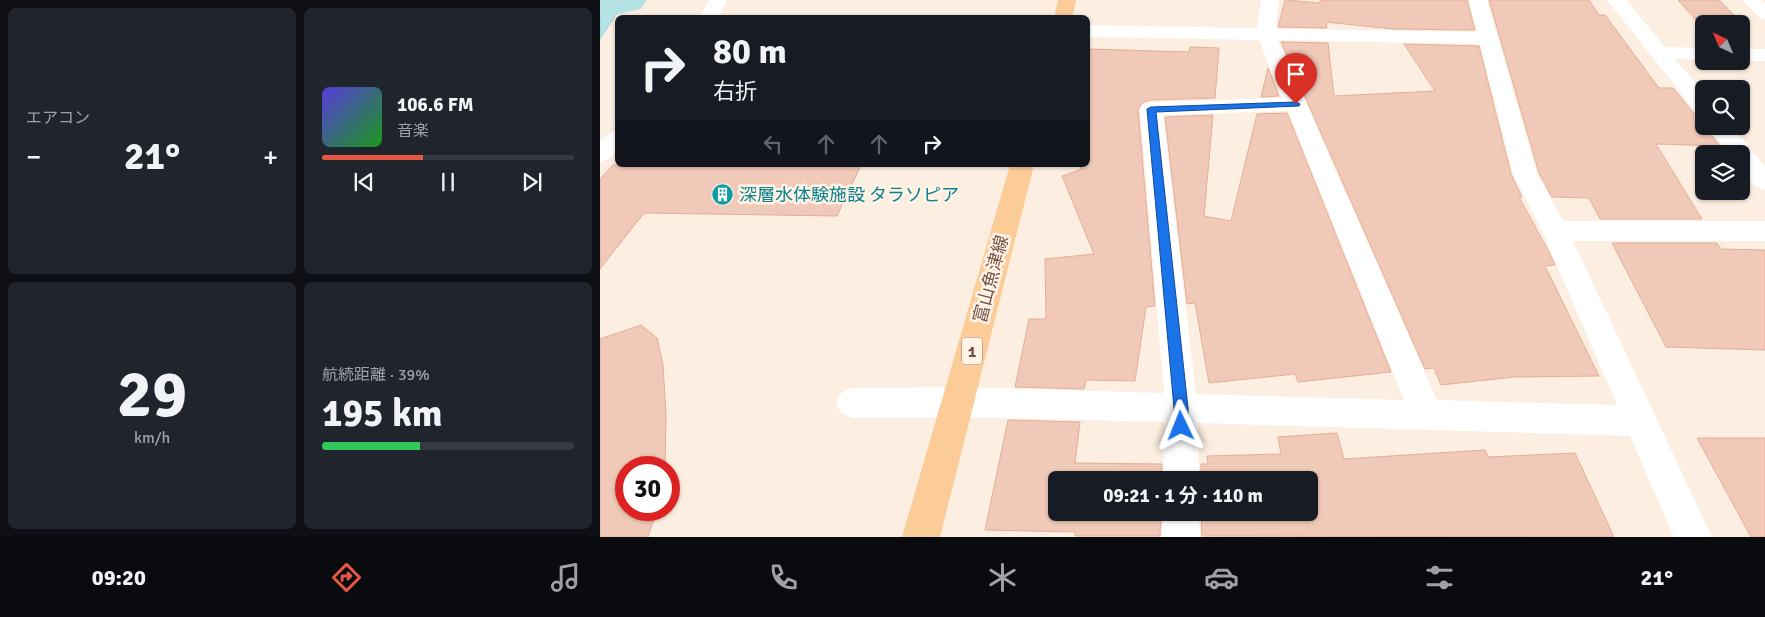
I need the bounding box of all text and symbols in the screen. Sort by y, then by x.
north arrow [1695,15,1750,70]
map controls [1695,15,1750,200]
text: 80 m [713,30,787,73]
icon: right [630,35,695,100]
pin [1275,53,1317,104]
icon: arrive [1282,60,1310,88]
text: 右折 [713,78,757,105]
button: search [1695,80,1750,135]
text: 106.6 FM [397,93,474,117]
text: エアコン [26,108,90,128]
text: 音楽 [397,121,429,141]
icon: left [759,130,787,158]
icon: ahead [812,130,840,158]
icon: ahead [865,130,893,158]
icon: right [918,130,946,158]
text: 21° [124,133,180,180]
text: − [26,140,41,174]
text: + [263,140,278,174]
button: layers [1695,145,1750,200]
icon: previous [350,168,378,196]
icon: pause [434,168,462,196]
icon: next [518,168,546,196]
building icon: 深層水体験施設 タラソピア [711,183,735,207]
place label: 深層水体験施設 タラソピア [739,184,959,206]
street label: 富山魚津線 [969,233,1013,325]
road number: 1 [962,338,982,364]
text: 29 [117,355,187,435]
text: 航続距離 · 39% [322,365,430,385]
text: 195 km [322,390,443,437]
position arrow [1154,399,1206,451]
text: km/h [134,428,170,448]
speed limit sign: 30 [615,456,680,521]
text: 09:21 · 1 分 · 110 m [1103,484,1263,508]
icon: directions [329,560,364,595]
icon: music [548,560,583,595]
icon: phone [766,560,801,595]
icon: climate [985,560,1020,595]
icon: car [1204,560,1239,595]
icon: filters [1422,560,1457,595]
text: 09:20 [92,564,146,591]
text: 21° [1641,564,1673,591]

